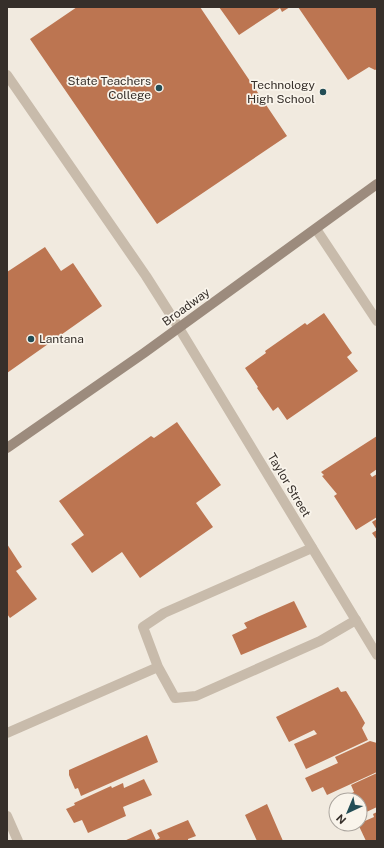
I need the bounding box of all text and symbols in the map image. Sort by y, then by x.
place label: State Teachers College [68,74,151,102]
place label: Technology High School [247,78,316,106]
marker: State Teachers College [154,83,164,93]
marker: Technology High School [318,87,328,97]
street label: Broadway [160,285,213,329]
place label: Lantana [39,332,84,346]
marker: Lantana [26,334,36,344]
street label: Taylor Street [264,451,314,520]
north arrow [328,792,368,832]
text: N [334,812,348,826]

